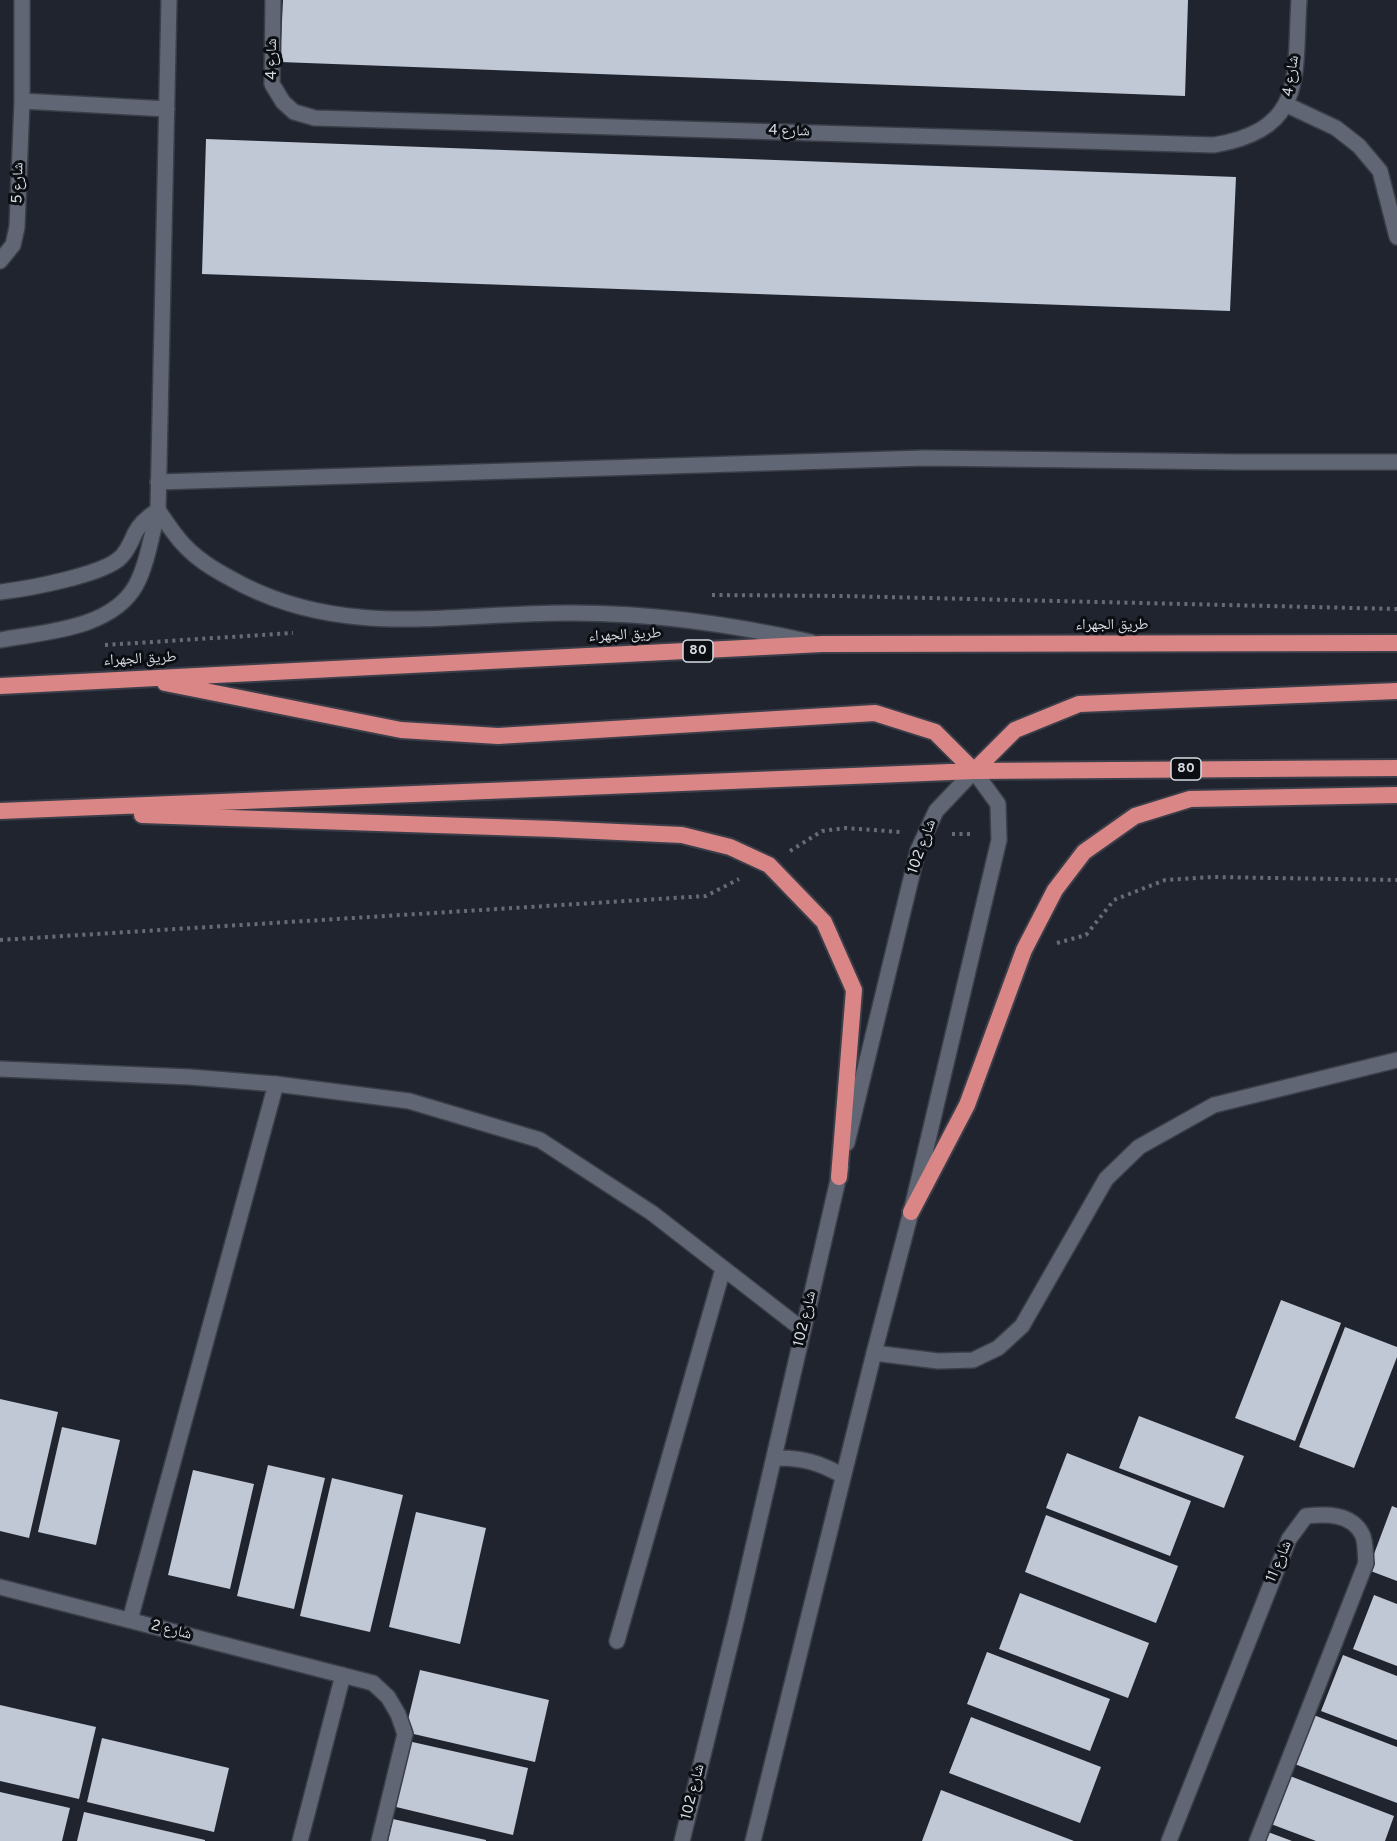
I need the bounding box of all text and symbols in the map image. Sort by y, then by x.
street label: شارع 4 [264,38,282,80]
street label: شارع 4 [1280,54,1304,98]
street label: شارع 4 [768,122,810,142]
street label: شارع 5 [9,162,29,204]
street label: طريق الجهراء [1076,617,1148,635]
street label: طريق الجهراء [588,625,662,647]
road number: 80 [683,640,713,662]
street label: طريق الجهراء [103,649,177,671]
road number: 80 [1171,758,1201,780]
street label: شارع 102 [905,817,941,877]
street label: شارع 102 [791,1289,821,1349]
street label: شارع 11 [1263,1539,1297,1585]
street label: شارع 2 [149,1617,193,1645]
street label: شارع 102 [678,1762,710,1822]

